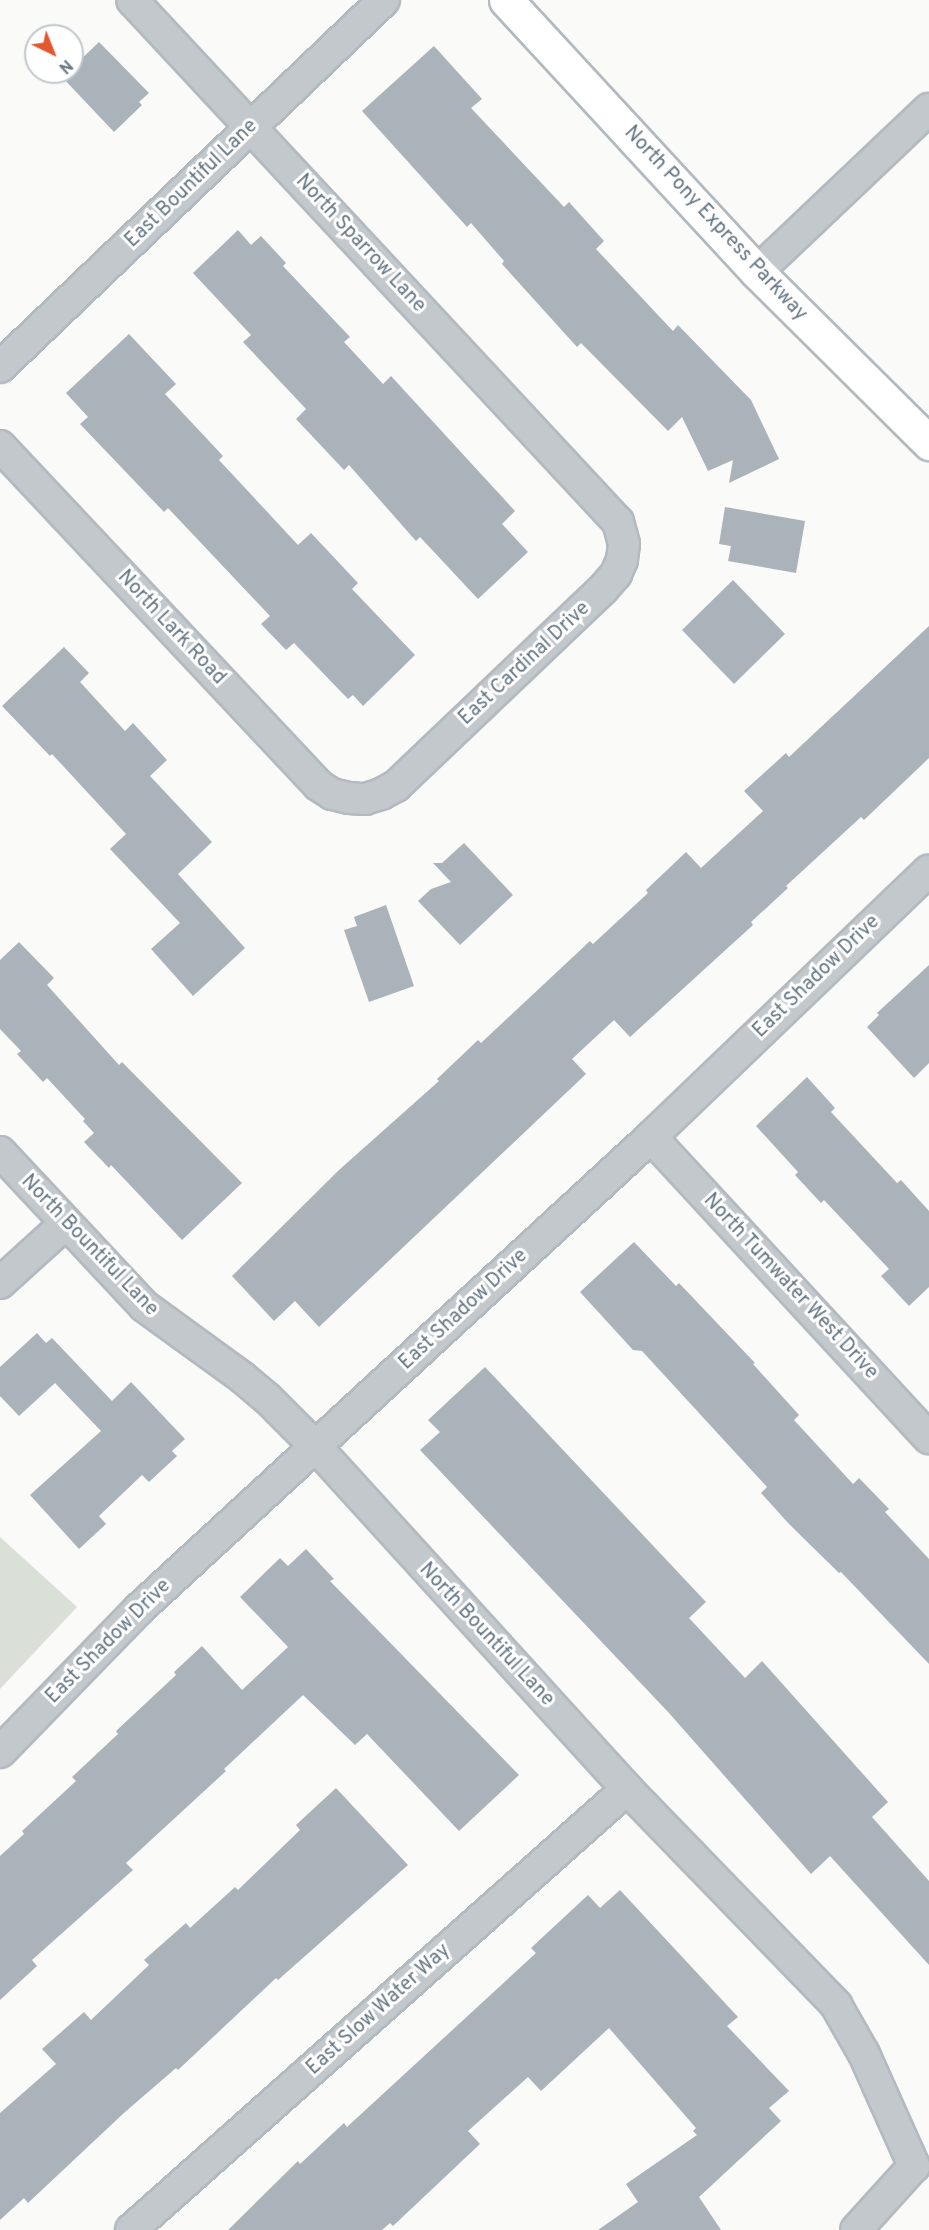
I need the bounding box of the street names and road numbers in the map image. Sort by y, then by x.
street label: East Bountiful Lane [121,115,263,253]
street label: North Pony Express Parkway [618,122,812,326]
street label: North Sparrow Lane [290,170,430,318]
street label: North Lark Road [112,566,230,690]
street label: East Cardinal Drive [455,597,595,731]
street label: East Shadow Drive [749,911,885,1043]
street label: North Bountiful Lane [15,1170,163,1322]
street label: North Tumwater West Drive [697,1189,883,1385]
street label: East Shadow Drive [395,1244,533,1376]
street label: North Bountiful Lane [413,1558,559,1712]
street label: East Shadow Drive [42,1575,176,1709]
street label: East Slow Water Way [302,1939,456,2081]

